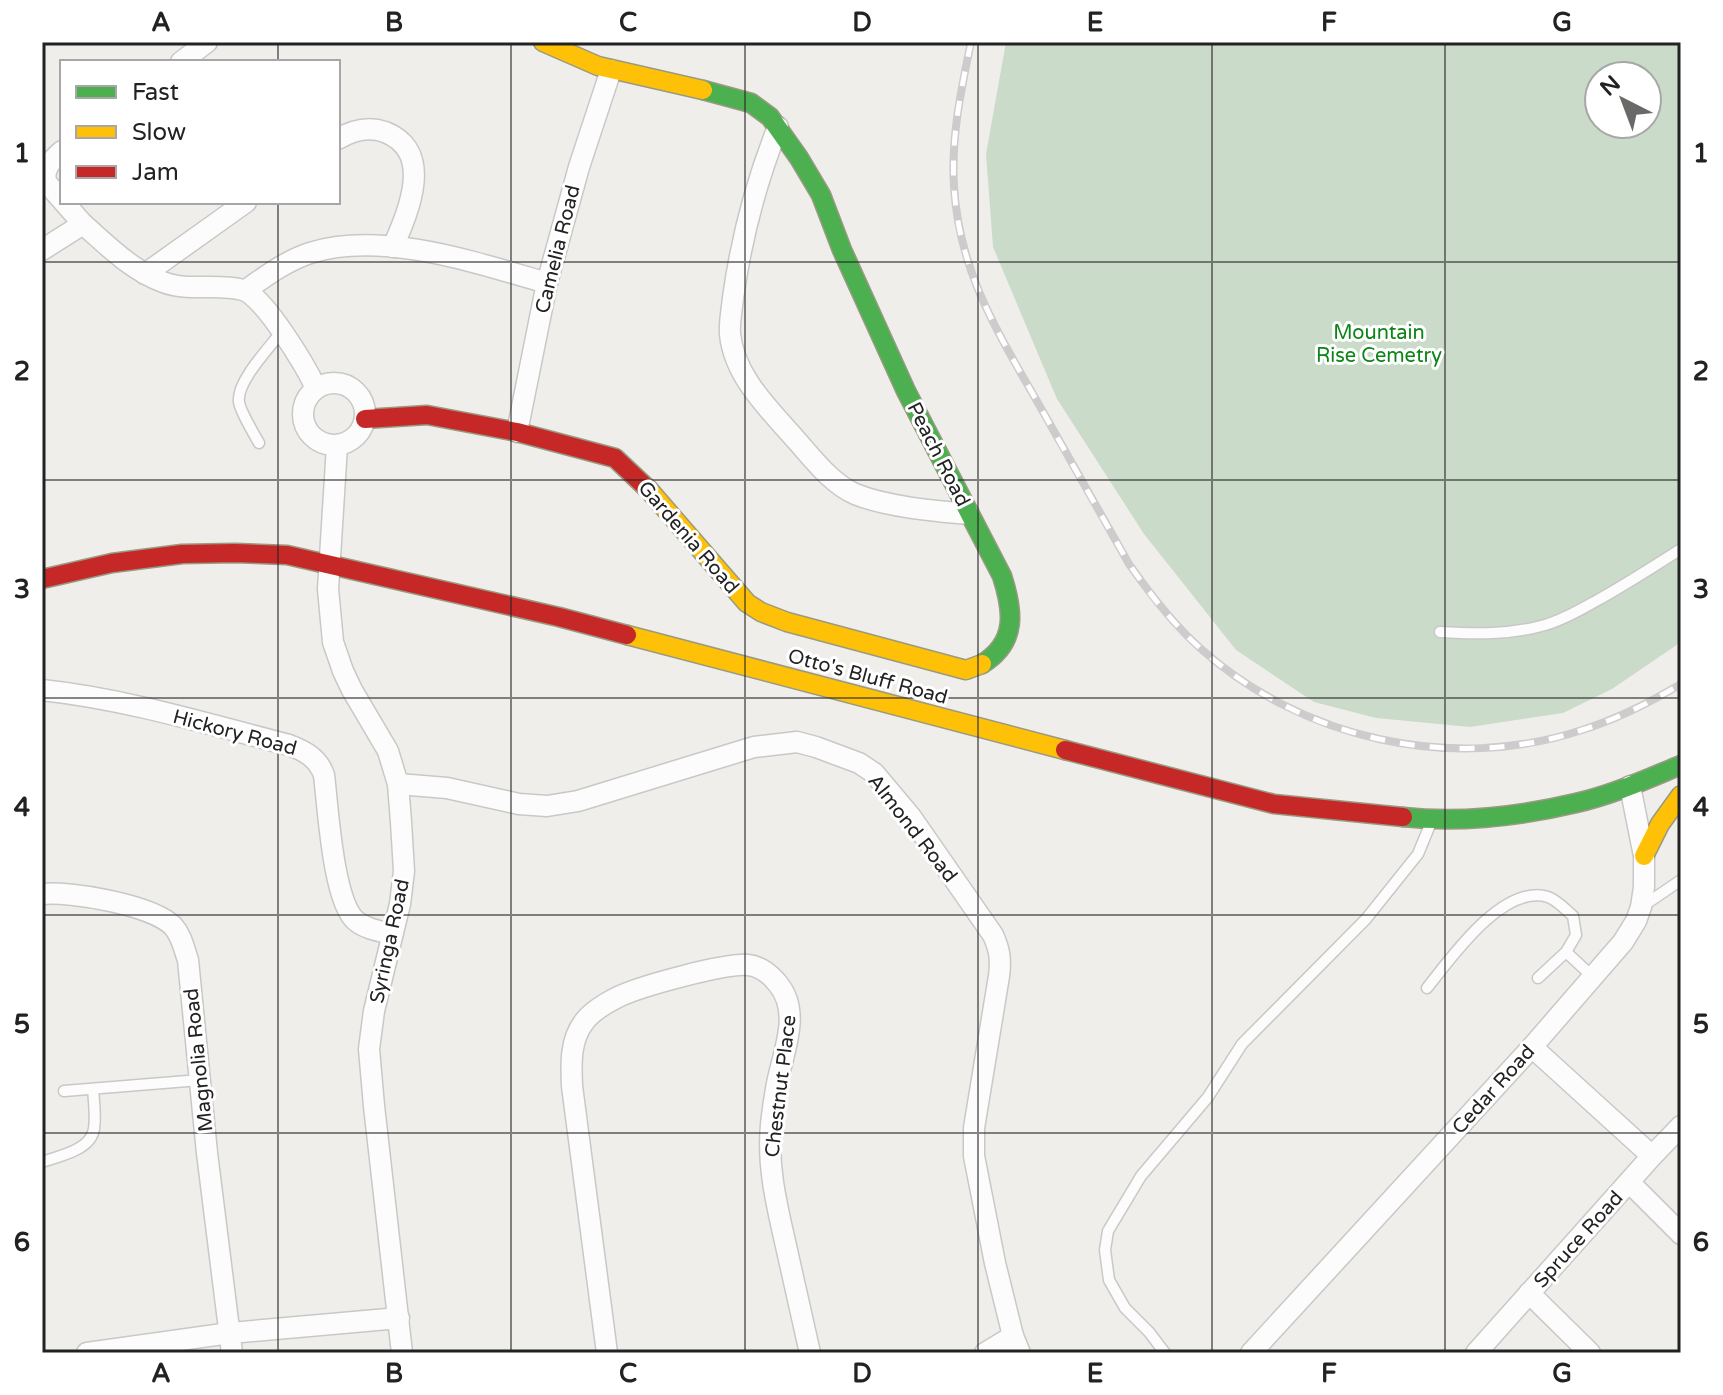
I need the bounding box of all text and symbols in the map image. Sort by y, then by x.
text: A [151,7,171,38]
text: B [385,7,403,38]
text: C [619,7,637,38]
text: D [852,7,872,38]
text: E [1087,7,1103,38]
text: F [1321,7,1337,38]
text: G [1552,7,1572,38]
legend [60,60,340,204]
north arrow [1583,60,1663,140]
text: N [1595,70,1626,101]
text: Fast [132,78,179,107]
text: Slow [132,118,186,147]
text: 1 [14,138,30,169]
text: 1 [1693,138,1709,169]
text: Jam [132,158,179,187]
street label: Camelia Road [530,183,586,316]
park label: Mountain Rise Cemetry [1316,321,1442,368]
text: 2 [14,356,30,387]
text: 2 [1693,356,1709,387]
street label: Peach Road [902,398,975,511]
street label: Gardenia Road [633,476,744,599]
text: 3 [14,574,30,605]
text: 3 [1693,574,1709,605]
street label: Otto's Bluff Road [785,644,950,710]
street label: Hickory Road [170,705,299,761]
street label: Almond Road [863,770,962,887]
text: 4 [14,792,30,823]
text: 4 [1693,792,1709,823]
street label: Syringa Road [365,877,415,1006]
street label: Magnolia Road [180,987,218,1133]
text: 5 [14,1009,30,1040]
text: 5 [1693,1009,1709,1040]
street label: Chestnut Place [760,1014,802,1159]
street label: Cedar Road [1447,1040,1540,1139]
street label: Spruce Road [1529,1186,1628,1293]
text: 6 [14,1227,30,1258]
text: 6 [1693,1227,1709,1258]
text: A [151,1358,171,1389]
text: B [385,1358,403,1389]
text: C [619,1358,637,1389]
text: D [852,1358,872,1389]
text: E [1087,1358,1103,1389]
text: F [1321,1358,1337,1389]
text: G [1552,1358,1572,1389]

